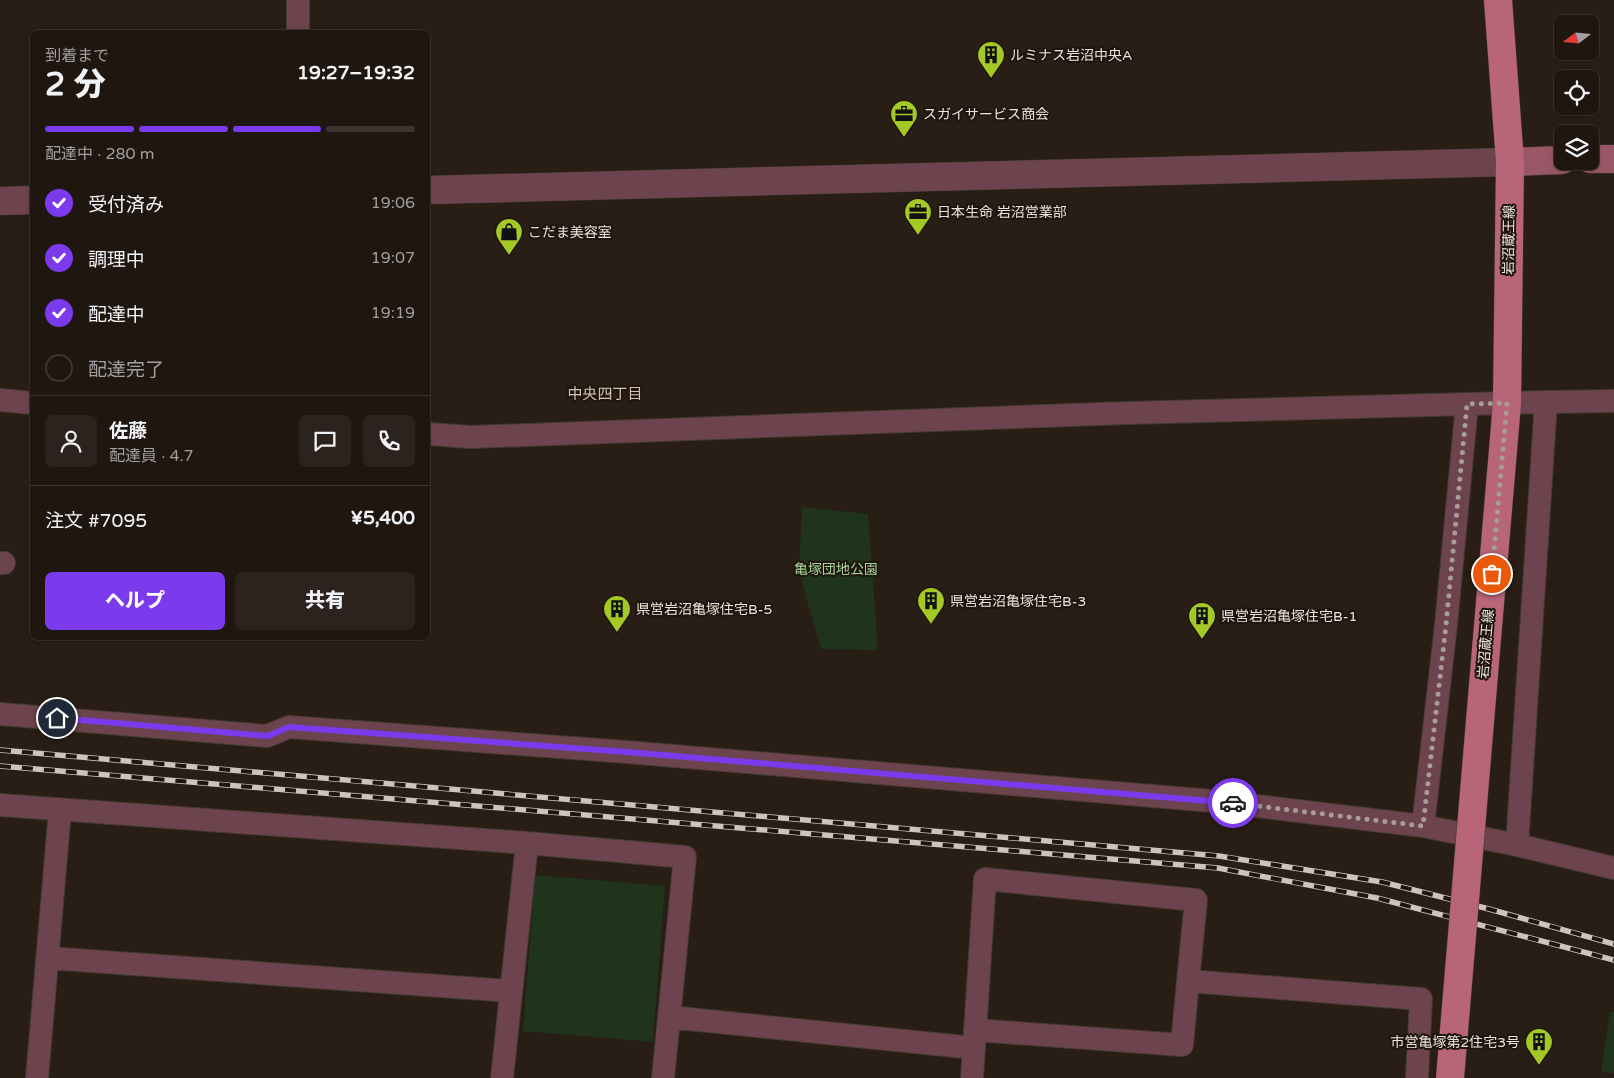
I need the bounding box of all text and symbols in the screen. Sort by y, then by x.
north arrow [1554,15,1599,60]
map controls [1554,15,1599,170]
building icon: ルミナス岩沼中央A [976,40,1006,79]
text: 到着まで [45,46,109,66]
place label: ルミナス岩沼中央A [1010,47,1132,64]
text: 19:27–19:32 [297,62,415,84]
text: 2 分 [45,66,105,104]
button: locate [1554,70,1599,115]
office icon: スガイサービス商会 [889,99,919,138]
place label: スガイサービス商会 [923,106,1049,123]
button: layers [1554,125,1599,170]
text: 配達中 · 280 m [45,144,154,164]
icon: check [45,189,73,217]
text: 19:06 [371,193,415,213]
text: 受付済み [88,194,164,216]
office icon: 日本生命 岩沼営業部 [903,197,933,236]
place label: 日本生命 岩沼営業部 [937,204,1067,221]
street label: 岩沼蔵王線 [1500,205,1518,275]
shop icon: こだま美容室 [494,217,524,256]
place label: こだま美容室 [528,224,612,241]
icon: check [45,244,73,272]
text: 19:07 [371,248,415,268]
text: 調理中 [88,249,145,271]
icon: check [45,299,73,327]
text: 19:19 [371,303,415,323]
text: 配達中 [88,304,145,326]
text: 配達完了 [88,359,164,381]
district label: 中央四丁目 [567,385,643,403]
button: person [45,415,97,467]
button: chat [299,415,351,467]
button: phone [363,415,415,467]
text: 佐藤 [109,420,147,442]
text: 配達員 · 4.7 [109,446,194,466]
text: ¥5,400 [350,507,415,529]
text: 注文 #7095 [45,510,147,532]
pin [1471,553,1513,595]
icon: bag [1478,560,1506,588]
park label: 亀塚団地公園 [794,561,878,578]
button: ヘルプ [45,572,225,630]
button: 共有 [235,572,415,630]
building icon: 県営岩沼亀塚住宅B-3 [916,586,946,625]
place label: 県営岩沼亀塚住宅B-3 [950,593,1086,610]
building icon: 県営岩沼亀塚住宅B-5 [602,594,632,633]
place label: 県営岩沼亀塚住宅B-5 [636,601,772,618]
building icon: 県営岩沼亀塚住宅B-1 [1187,601,1217,640]
place label: 県営岩沼亀塚住宅B-1 [1221,608,1357,625]
street label: 岩沼蔵王線 [1474,608,1498,680]
pin [36,697,78,739]
icon: home [43,704,71,732]
courier [1208,778,1258,828]
icon: car [1219,789,1247,817]
building icon: 市営亀塚第2住宅3号 [1524,1027,1554,1066]
place label: 市営亀塚第2住宅3号 [1390,1034,1520,1051]

